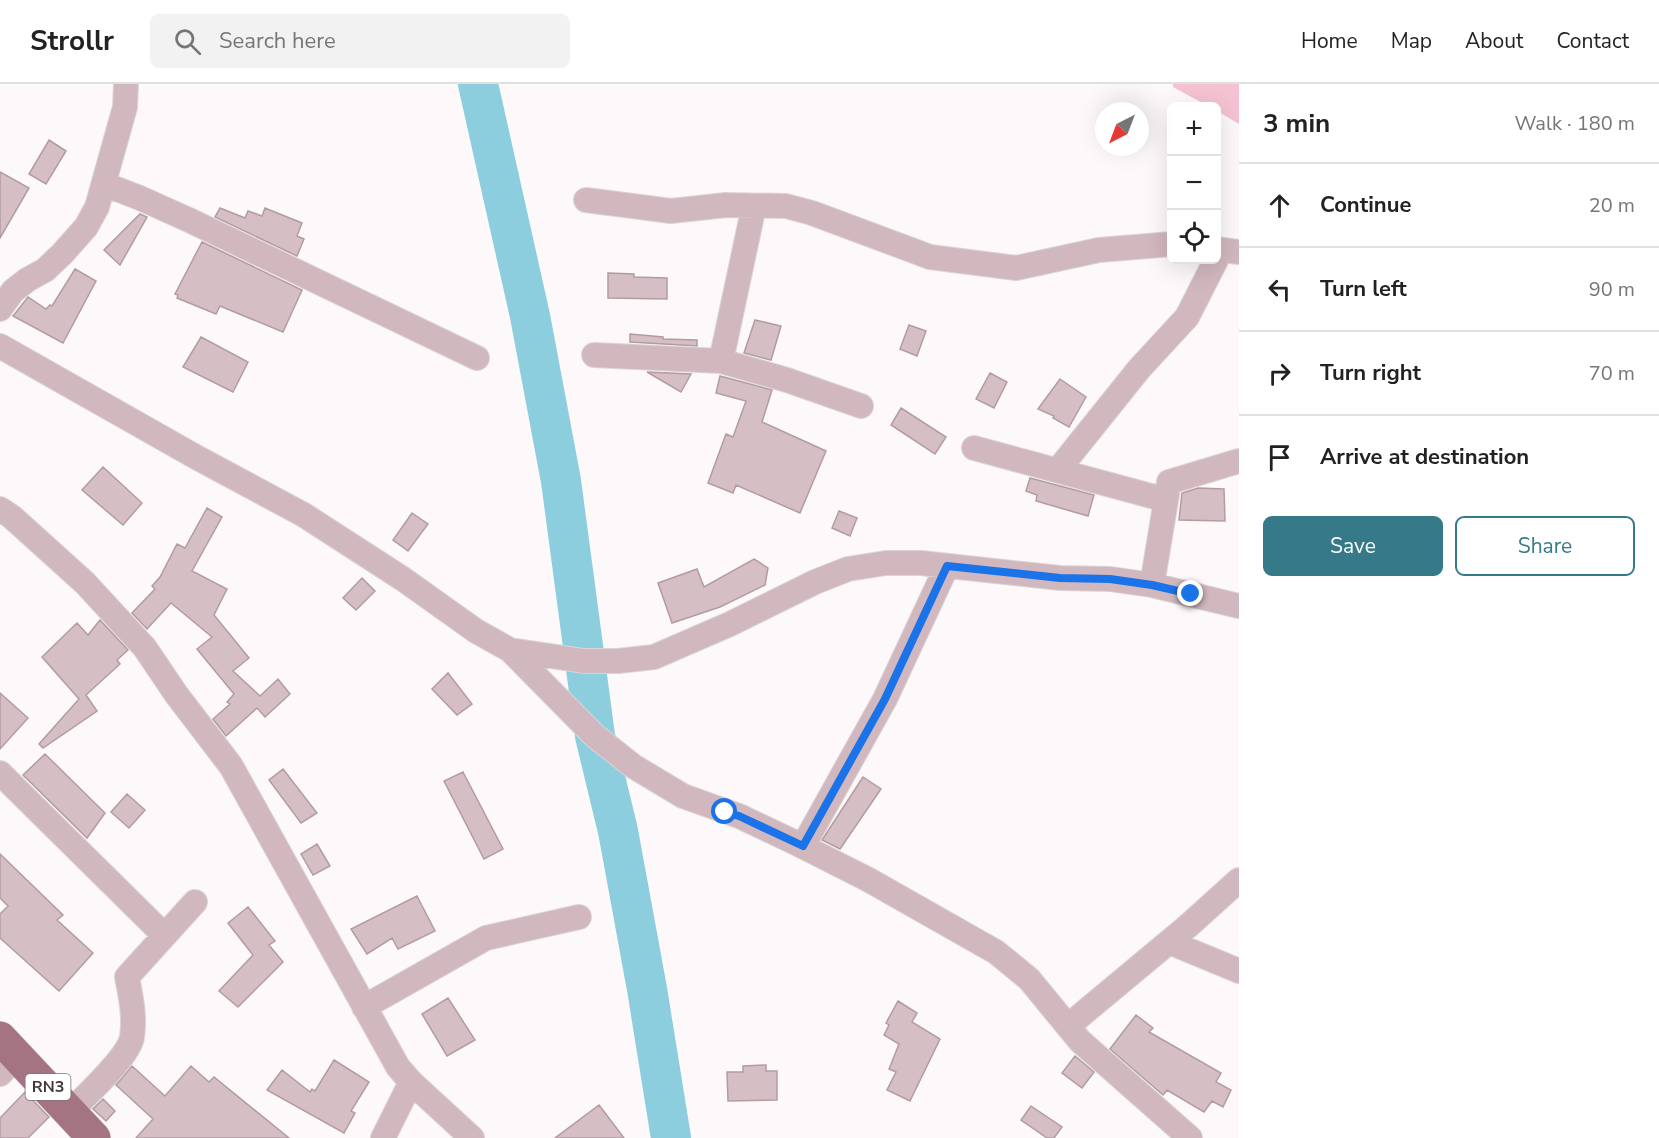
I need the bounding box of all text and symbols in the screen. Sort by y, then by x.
search box [150,14,570,68]
text: Strollr [30,22,114,60]
icon: search [171,25,204,58]
text: Search here [219,26,336,56]
text: Home [1301,27,1358,55]
text: Map [1391,27,1432,55]
text: About [1465,27,1523,55]
text: Contact [1556,27,1629,55]
north arrow [1095,102,1149,156]
map controls [1167,102,1221,264]
button: + [1167,102,1221,156]
text: 3 min [1263,106,1330,141]
text: Walk · 180 m [1515,110,1635,137]
button: − [1167,156,1221,210]
icon: ahead [1263,189,1296,222]
text: Continue [1320,190,1411,220]
text: 20 m [1589,192,1635,219]
button: locate [1167,210,1221,264]
icon: left [1263,273,1296,306]
text: Turn left [1320,274,1407,304]
text: 90 m [1589,276,1635,303]
icon: right [1263,357,1296,390]
text: Turn right [1320,358,1421,388]
text: 70 m [1589,360,1635,387]
icon: arrive [1263,441,1296,474]
text: Arrive at destination [1320,442,1529,472]
button: Save [1263,516,1443,576]
button: Share [1455,516,1635,576]
route end [1177,580,1203,606]
route start [711,798,737,824]
road number: RN3 [26,1074,70,1100]

